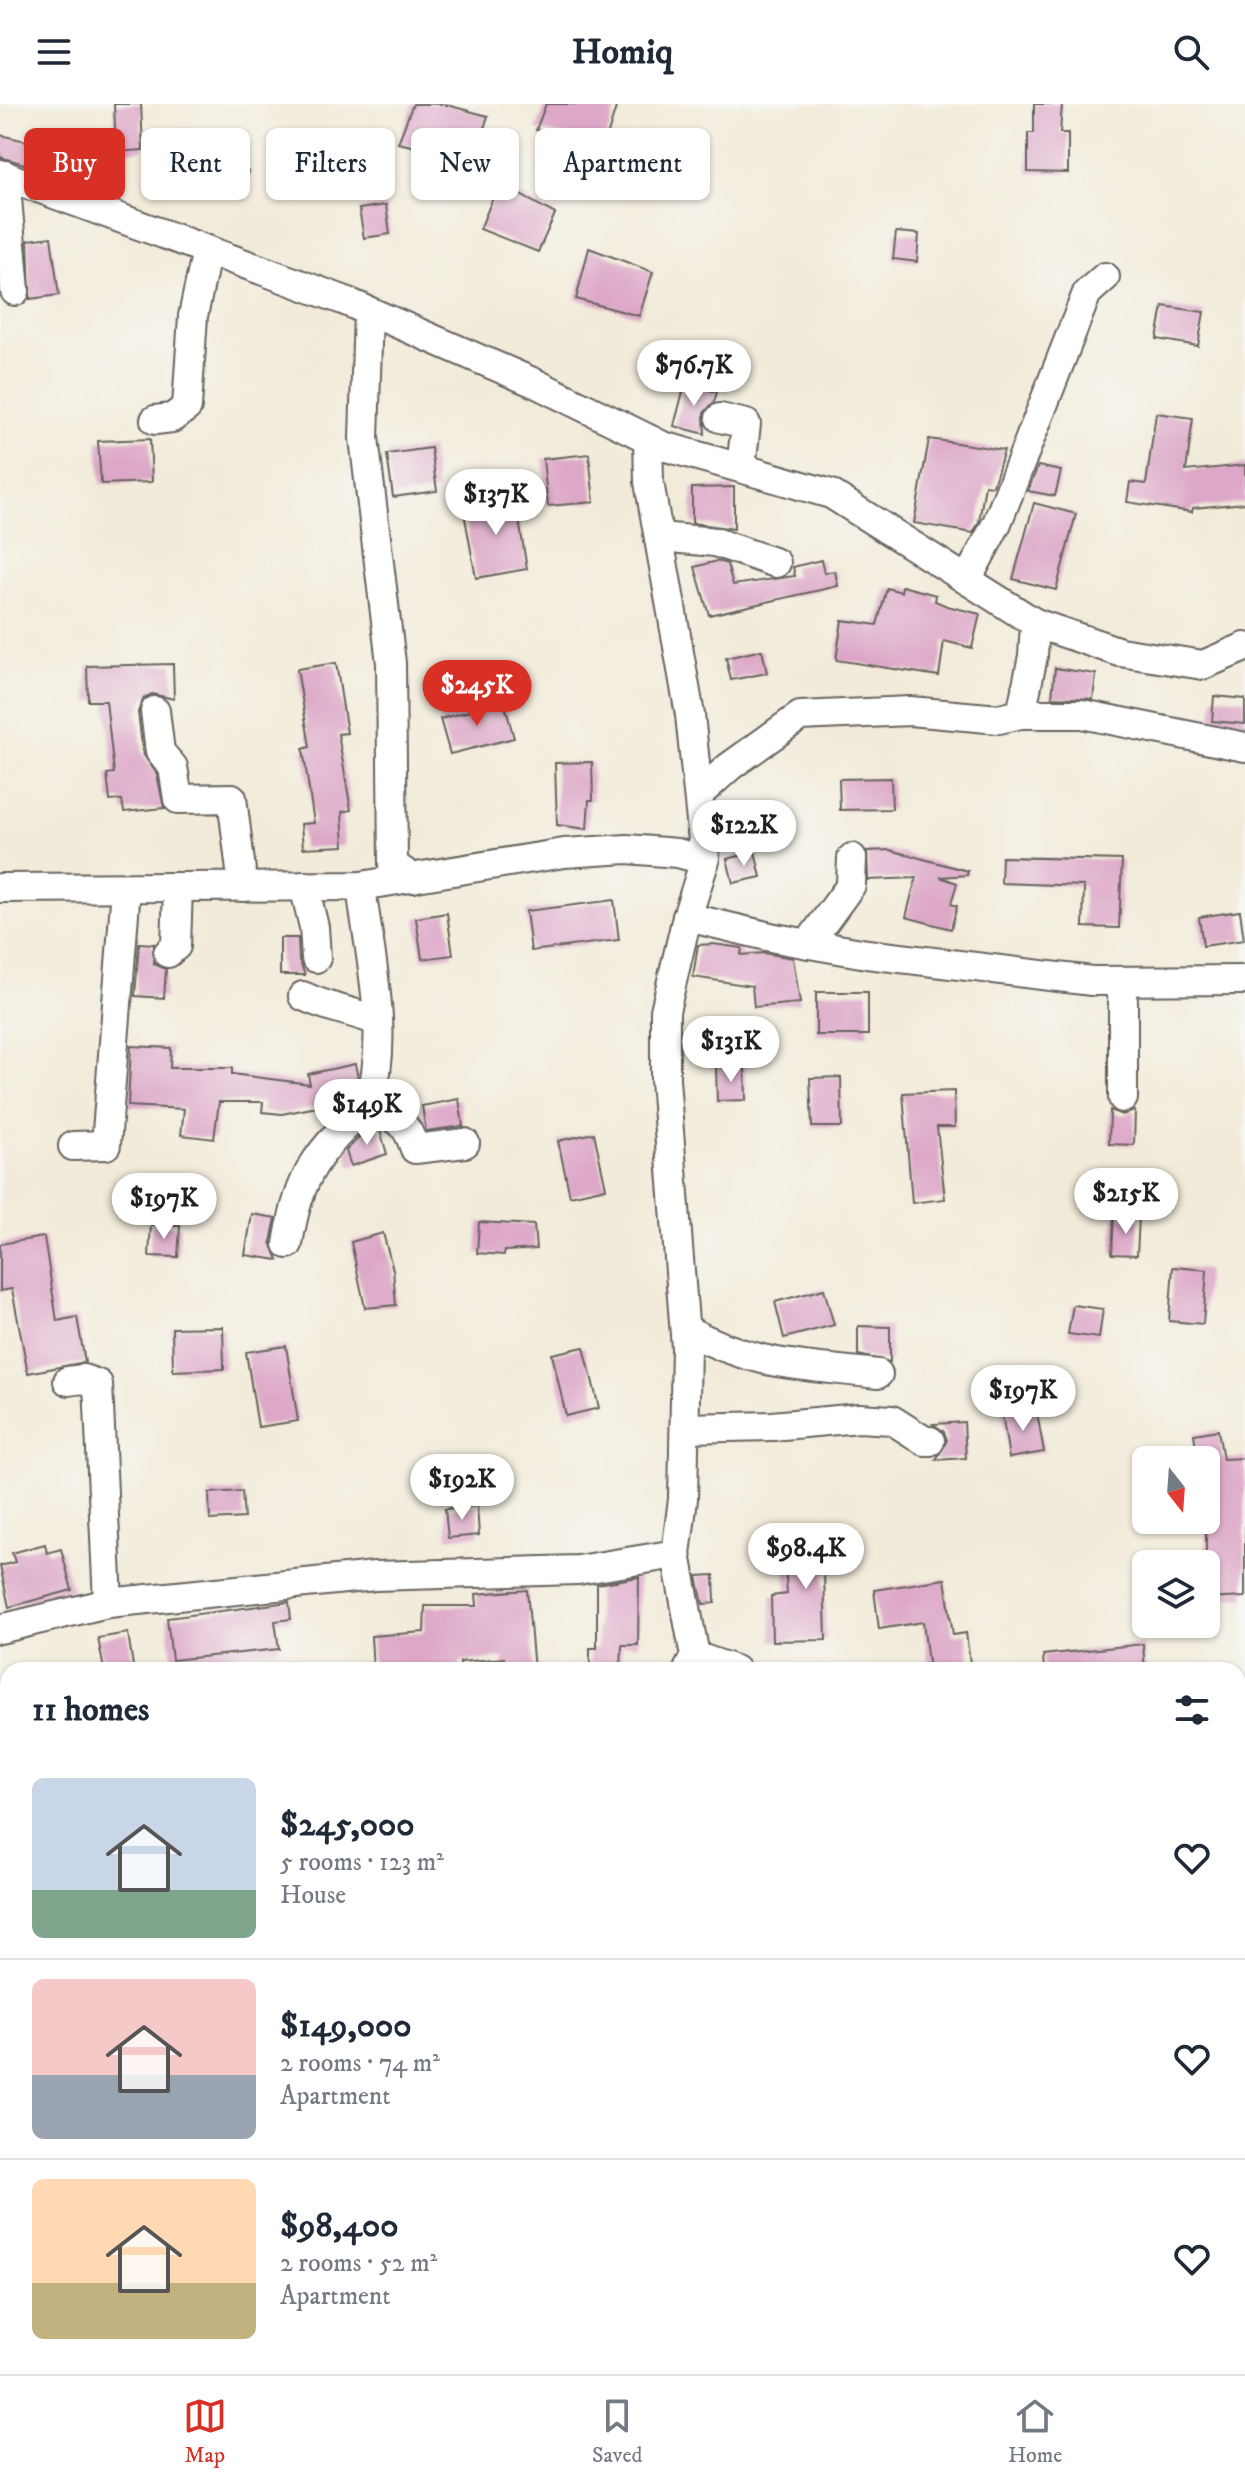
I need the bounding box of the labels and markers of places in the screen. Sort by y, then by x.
pin: $76.7K [629,340,759,408]
pin: $137K [440,469,552,537]
pin: $245K [421,660,533,728]
pin: $122K [688,800,800,868]
pin: $131K [675,1016,787,1084]
pin: $149K [311,1079,423,1147]
pin: $215K [1070,1168,1182,1236]
pin: $197K [108,1173,220,1241]
pin: $197K [967,1365,1079,1433]
pin: $192K [406,1454,518,1522]
pin: $98.4K [741,1523,871,1591]

